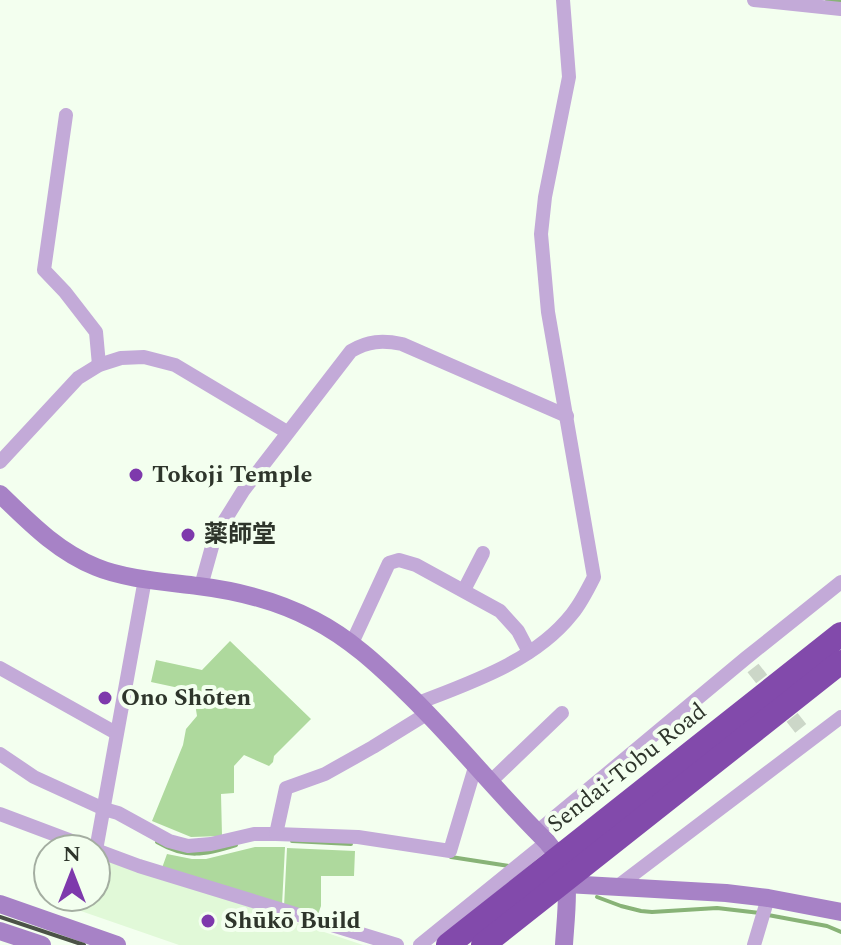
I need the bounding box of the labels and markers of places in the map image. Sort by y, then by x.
place label: Tokoji Temple [152,457,313,493]
marker: Tokoji Temple [127,466,145,484]
place label: 薬師堂 [204,517,276,553]
marker: 薬師堂 [179,526,197,544]
place label: Ono Shōten [121,680,252,716]
marker: Ono Shōten [96,689,114,707]
place label: Shūkō Build [224,903,361,939]
marker: Shūkō Build [199,912,217,930]

